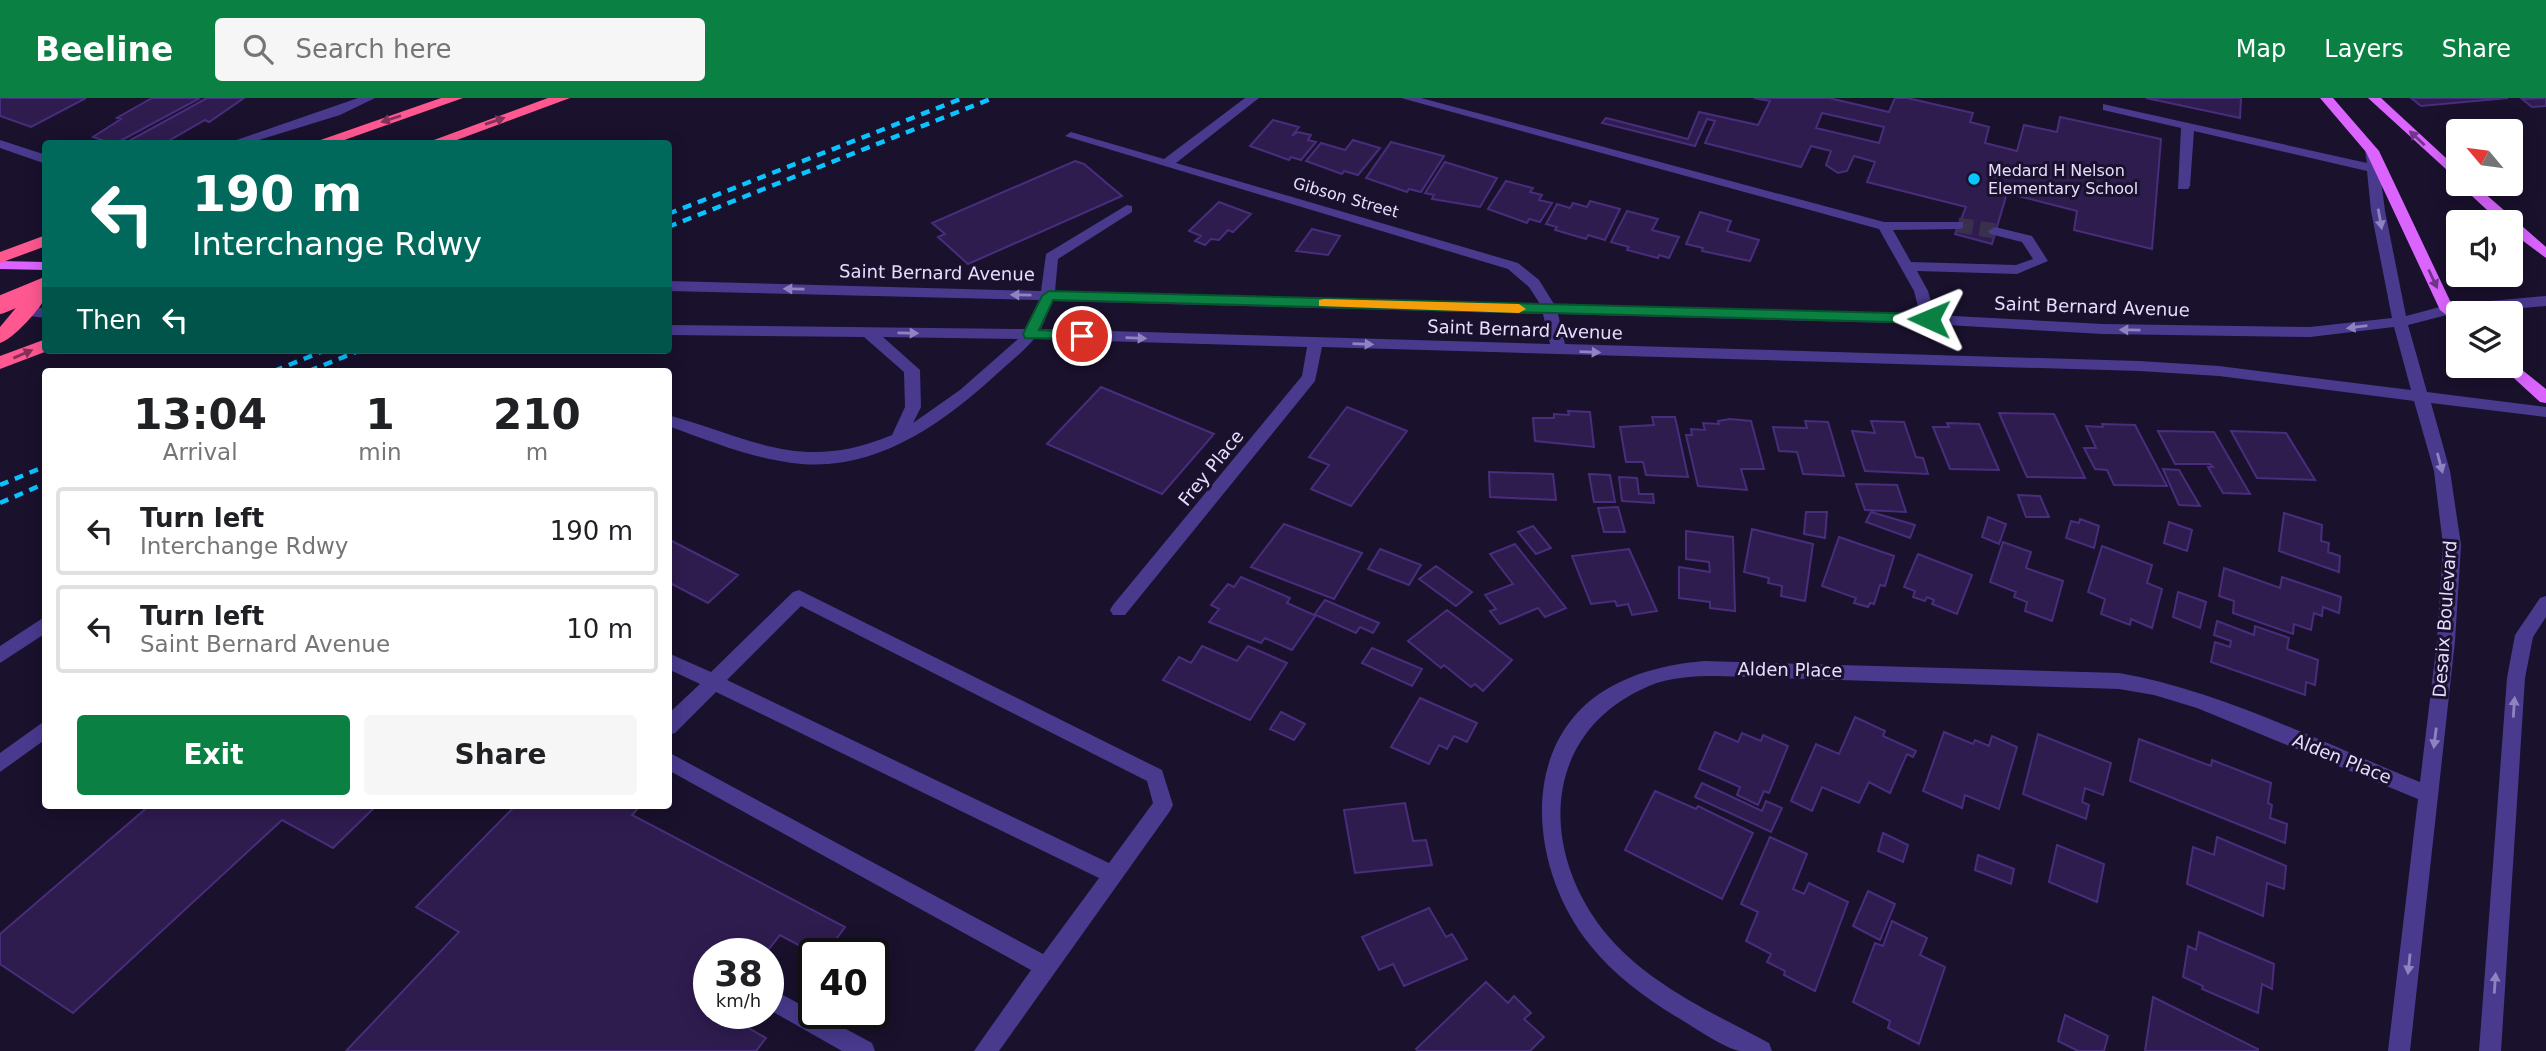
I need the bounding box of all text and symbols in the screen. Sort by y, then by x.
search box [215,18,705,81]
text: Beeline [35,30,173,69]
icon: search [239,30,277,68]
text: Search here [295,34,452,64]
text: Map [2236,35,2286,63]
text: Layers [2324,35,2404,63]
text: Share [2442,35,2511,63]
one-way arrow [381,114,402,125]
one-way arrow [484,115,505,126]
north arrow [2446,119,2524,196]
map controls [2446,119,2523,378]
one-way arrow [2408,129,2425,146]
place label: Medard H Nelson Elementary School [1988,161,2138,198]
text: 190 m [192,166,362,223]
icon: left [77,168,168,259]
marker: Medard H Nelson Elementary School [1966,171,1982,187]
street label: Gibson Street [1291,173,1401,222]
one-way arrow [2375,208,2386,230]
button: sound [2446,210,2523,287]
text: Interchange Rdwy [192,225,482,263]
street label: Saint Bernard Avenue [839,260,1035,285]
one-way arrow [2427,269,2439,289]
position arrow [1892,282,1966,356]
one-way arrow [783,283,805,295]
one-way arrow [1010,289,1032,301]
street label: Saint Bernard Avenue [1994,293,2190,320]
icon: left [156,301,194,339]
button: layers [2446,301,2523,378]
text: Then [77,305,142,335]
pin [1052,306,1112,366]
street label: Saint Bernard Avenue [1427,316,1623,343]
icon: arrive [1063,317,1101,355]
one-way arrow [2346,321,2368,332]
one-way arrow [2119,324,2141,335]
one-way arrow [897,327,919,339]
one-way arrow [1125,332,1147,343]
one-way arrow [1352,339,1374,350]
one-way arrow [1580,346,1602,358]
one-way arrow [12,348,33,359]
text: 13:04 [133,390,267,439]
text: 1 [365,390,395,439]
text: 210 [493,390,581,439]
street label: Frey Place [1174,426,1248,510]
text: Arrival [163,439,238,465]
text: min [358,439,402,465]
text: m [526,439,548,465]
one-way arrow [2435,452,2446,474]
text: Turn left [140,503,264,533]
icon: left [81,512,119,550]
text: 190 m [550,516,633,546]
text: Interchange Rdwy [140,533,348,559]
street label: Desaix Boulevard [2429,540,2460,698]
text: Turn left [140,601,264,631]
icon: left [81,610,119,648]
text: 10 m [566,614,633,644]
text: Saint Bernard Avenue [140,631,390,657]
street label: Alden Place [1737,658,1843,681]
one-way arrow [2509,696,2520,718]
button: Exit [77,715,350,795]
button: Share [364,715,637,795]
one-way arrow [2429,727,2440,749]
street label: Alden Place [2290,729,2395,788]
speed limit sign: 40 [798,938,889,1029]
one-way arrow [2403,953,2414,975]
text: 38 [714,954,763,994]
one-way arrow [2490,972,2501,994]
text: km/h [716,990,761,1011]

